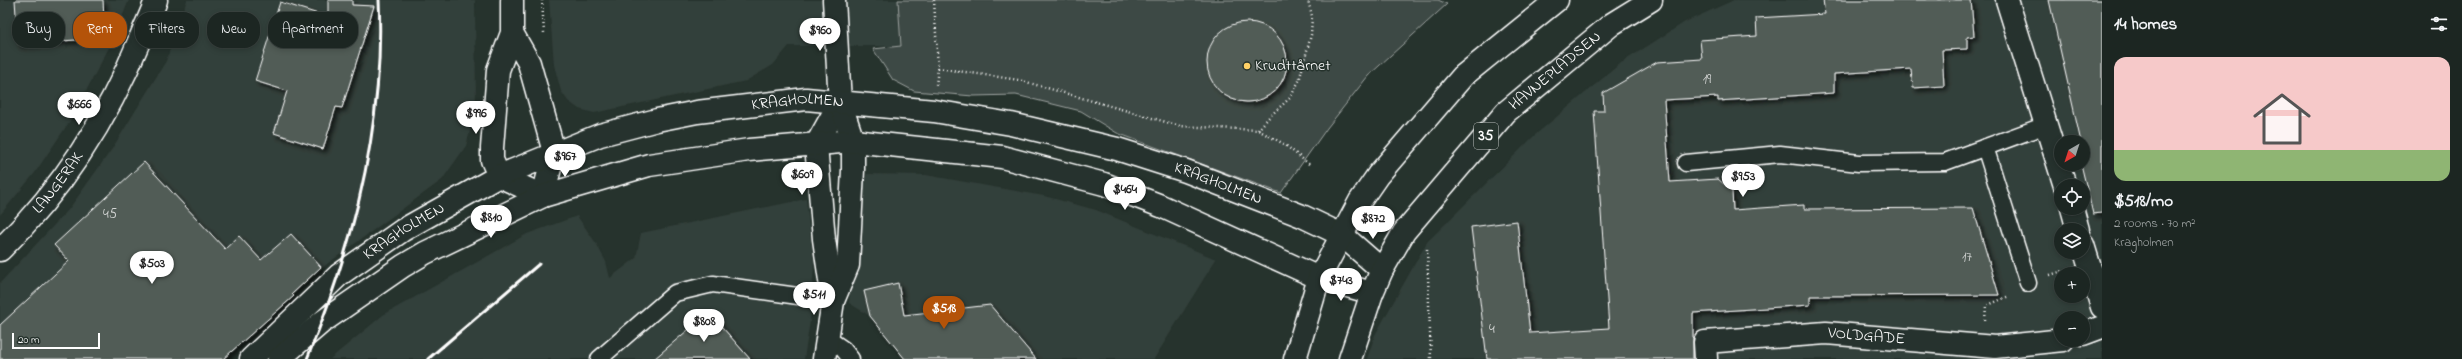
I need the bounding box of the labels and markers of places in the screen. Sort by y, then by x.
pin: $960 [796,18,844,52]
place label: Krudttårnet [1255,54,1331,78]
marker: Krudttårnet [1242,61,1252,71]
pin: $666 [55,92,103,126]
pin: $996 [452,101,500,135]
pin: $967 [541,144,589,178]
pin: $609 [778,162,826,196]
pin: $953 [1719,164,1767,198]
pin: $464 [1101,177,1149,211]
pin: $810 [467,205,515,239]
pin: $872 [1349,206,1397,240]
pin: $503 [128,251,176,285]
pin: $743 [1317,268,1365,302]
pin: $511 [790,282,838,316]
pin: $518 [920,296,968,330]
pin: $808 [680,309,728,343]

